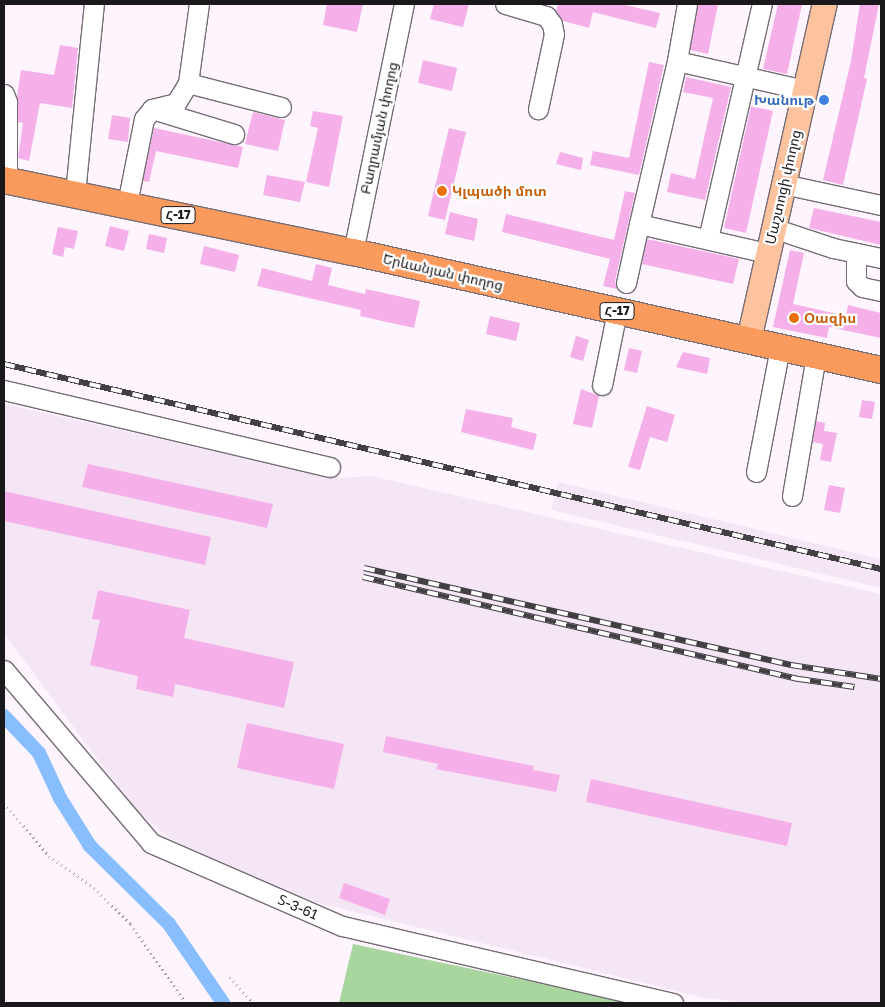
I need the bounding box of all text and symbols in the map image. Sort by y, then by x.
street label: Բաղրամյան փողոց [357,60,401,196]
place label: Խանութ [754,92,814,108]
marker: Խանութ [818,94,830,106]
street label: Մաշտոցի փողոց [762,128,804,246]
place label: Կլպածի մոտ [452,183,547,199]
marker: Կլպածի մոտ [436,185,448,197]
road number: Հ-17 [160,206,196,224]
street label: Երևանյան փողոց [381,250,505,294]
road number: Հ-17 [600,302,634,321]
place label: Օազիս [804,310,856,326]
marker: Օազիս [788,312,800,324]
street label: Տ-3-61 [275,891,321,923]

